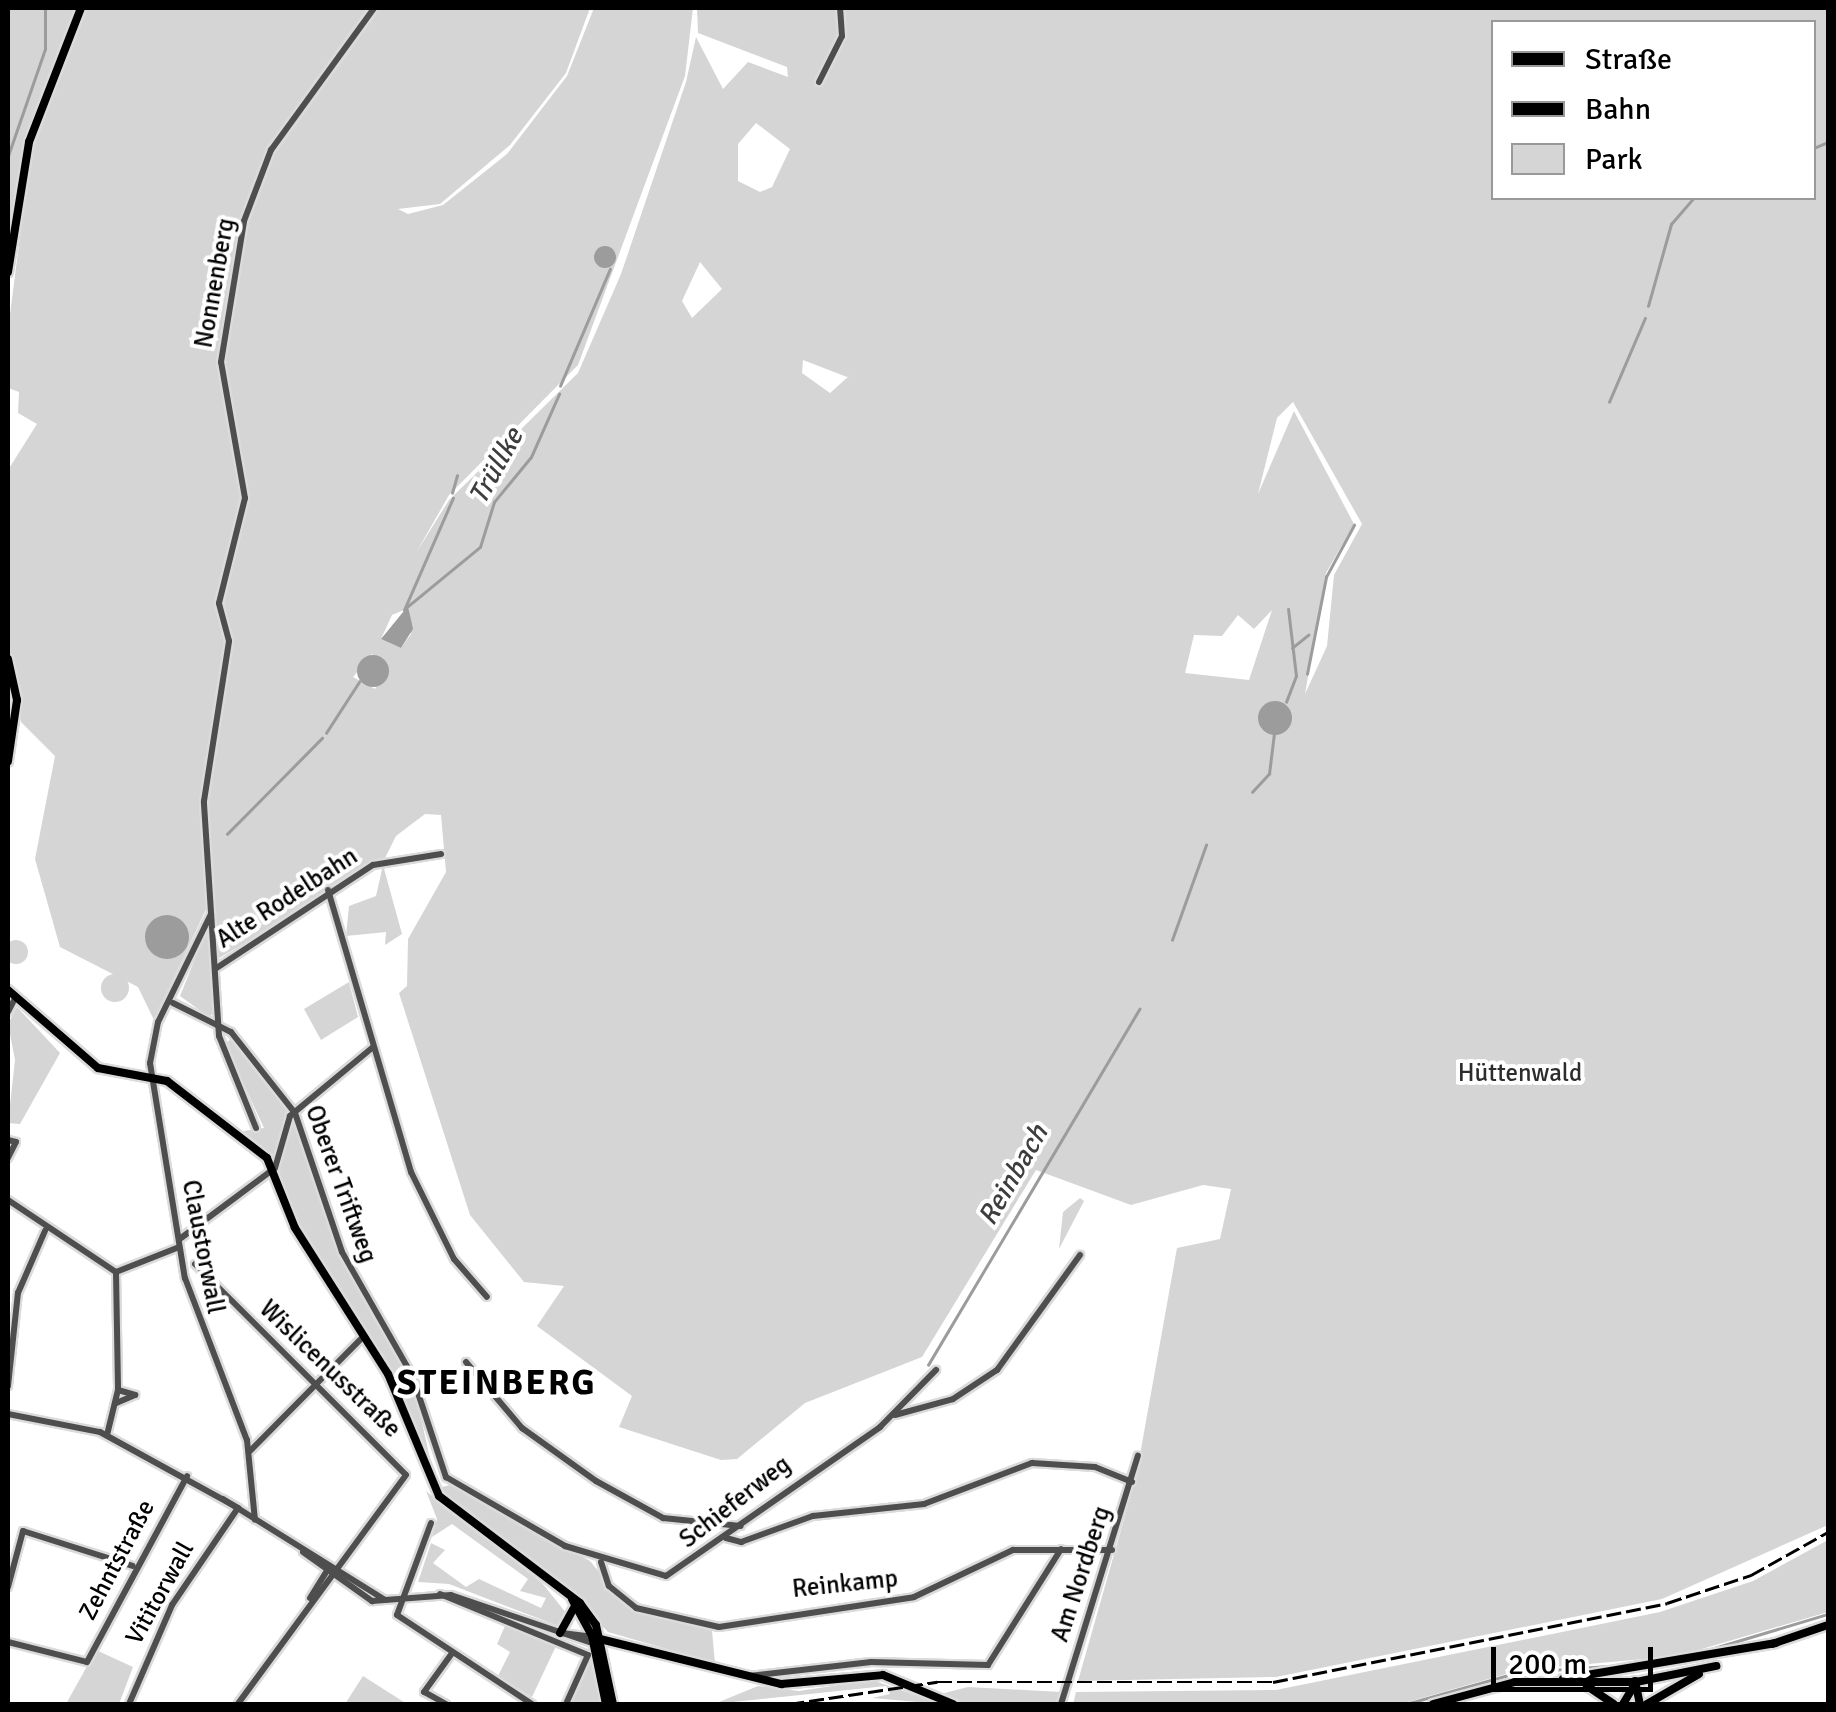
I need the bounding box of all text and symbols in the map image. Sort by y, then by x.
legend [1491,20,1816,200]
text: Straße [1585,41,1672,78]
text: Bahn [1585,91,1651,128]
text: Park [1585,141,1643,178]
street label: Nonnenberg [189,216,241,350]
water label: Trüllke [462,422,530,510]
street label: Alte Rodelbahn [211,841,363,955]
park label: Hüttenwald [1458,1058,1582,1088]
street label: Oberer Triftweg [299,1101,383,1267]
water label: Reinbach [971,1119,1055,1231]
street label: Claustorwall [175,1177,231,1317]
street label: Wislicenusstraße [253,1294,407,1444]
district label: STEINBERG [397,1362,597,1404]
street label: Schieferweg [674,1449,796,1555]
street label: Zehntstraße [73,1495,161,1625]
street label: Am Nordberg [1045,1502,1117,1646]
street label: Vititorwall [120,1536,200,1650]
street label: Reinkamp [791,1564,899,1604]
scale bar [1496,1627,1658,1689]
text: 200 m [1508,1646,1587,1683]

